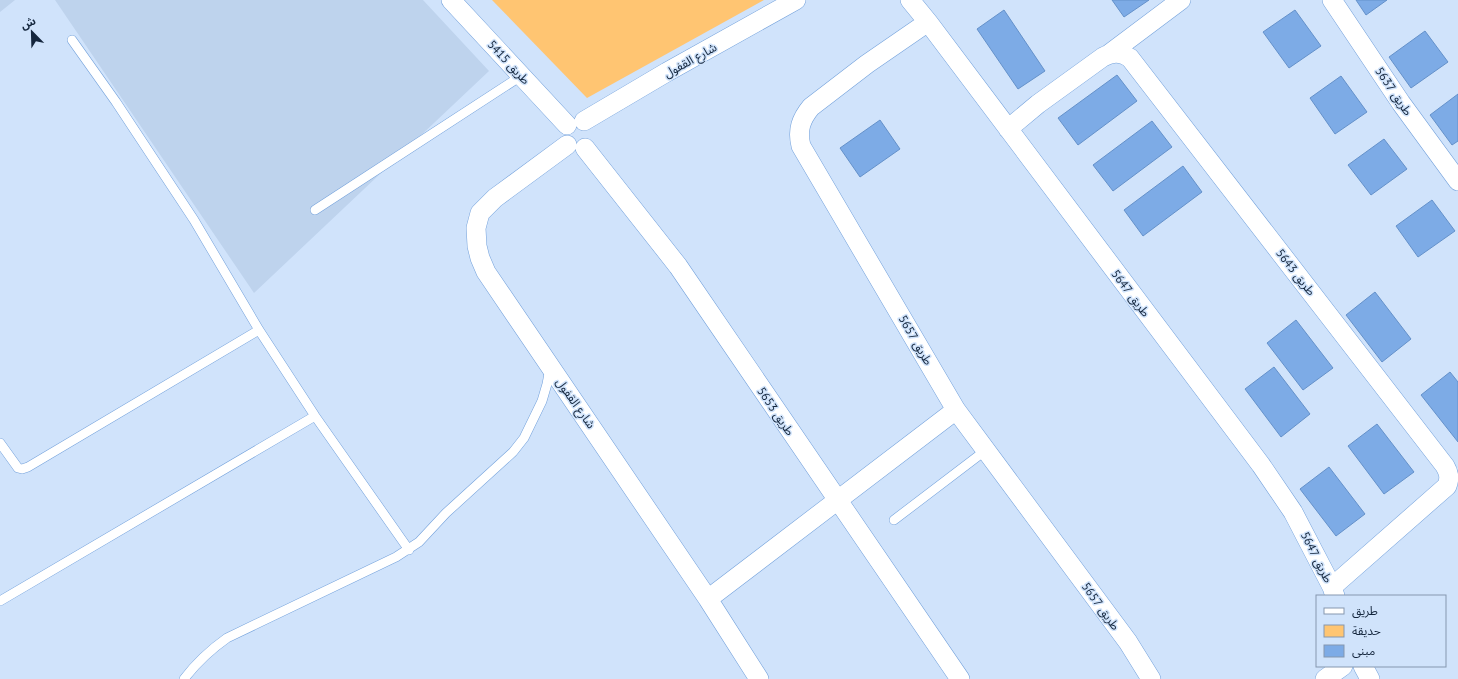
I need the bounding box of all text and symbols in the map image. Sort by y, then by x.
north arrow [12,12,52,52]
text: ش [18,13,38,32]
street label: طريق 5415 [484,37,533,88]
street label: شارع القفول [661,39,720,82]
street label: طريق 5637 [1372,64,1416,119]
street label: طريق 5643 [1272,246,1319,299]
street label: طريق 5647 [1108,266,1154,320]
street label: طريق 5657 [895,312,936,368]
street label: شارع القفول [551,375,599,432]
street label: طريق 5653 [754,384,798,439]
street label: طريق 5647 [1297,529,1336,585]
street label: طريق 5657 [1078,579,1123,633]
legend [1316,595,1446,667]
text: طريق [1352,603,1378,619]
text: حديقة [1352,623,1381,638]
text: مبنى [1352,643,1375,658]

